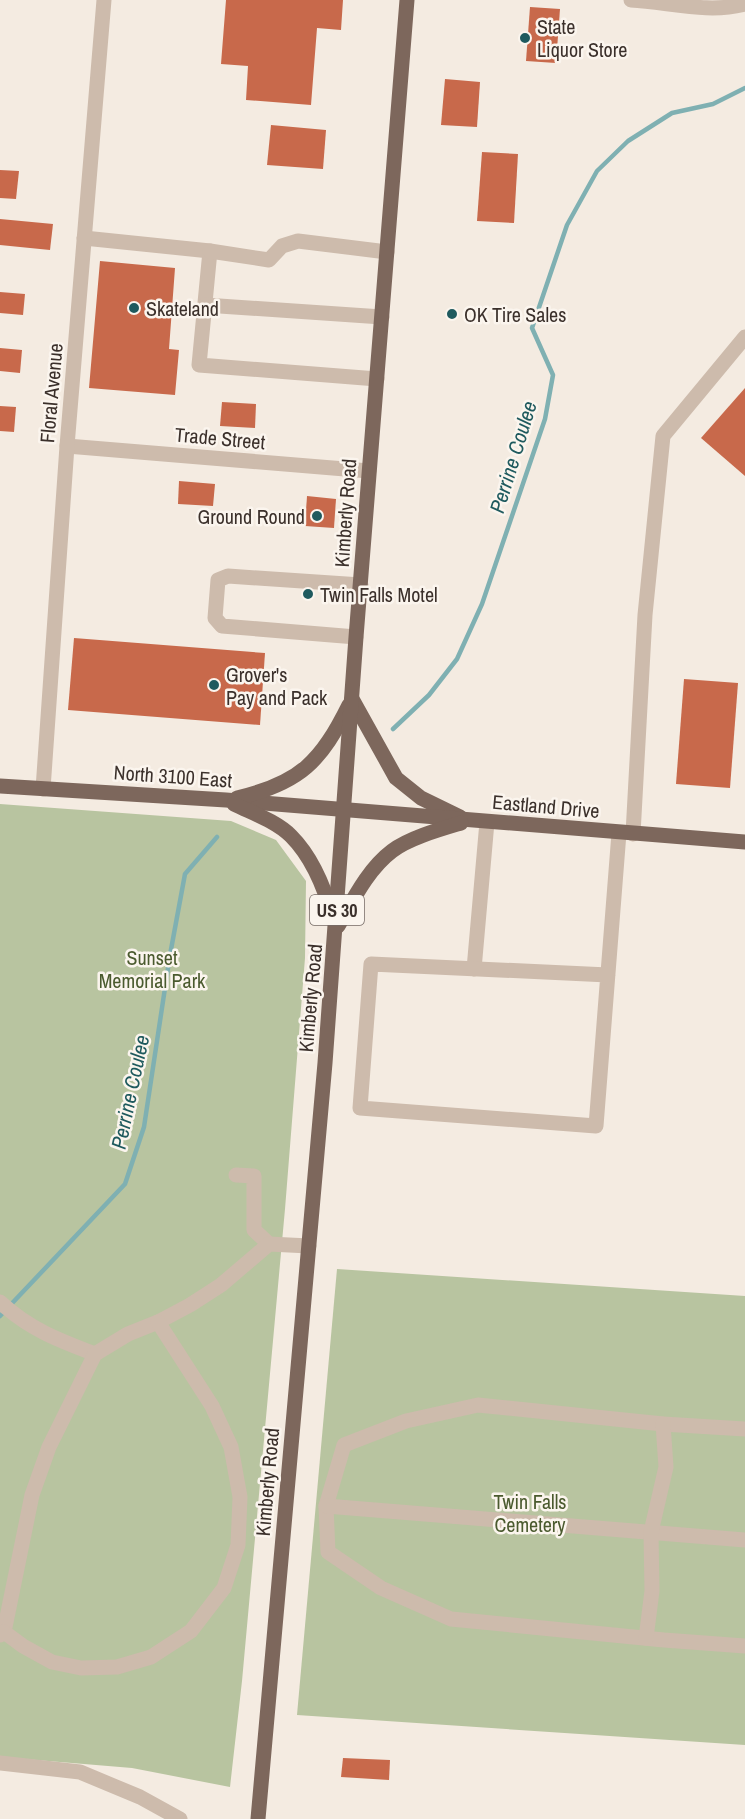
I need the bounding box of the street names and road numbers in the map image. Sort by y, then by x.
street label: Floral Avenue [33,342,69,444]
street label: Trade Street [174,421,267,455]
street label: Kimberly Road [328,458,362,568]
street label: North 3100 East [113,758,233,794]
street label: Eastland Drive [491,788,601,824]
road number: US 30 [310,895,364,925]
street label: Kimberly Road [292,943,328,1053]
street label: Kimberly Road [249,1427,285,1537]

